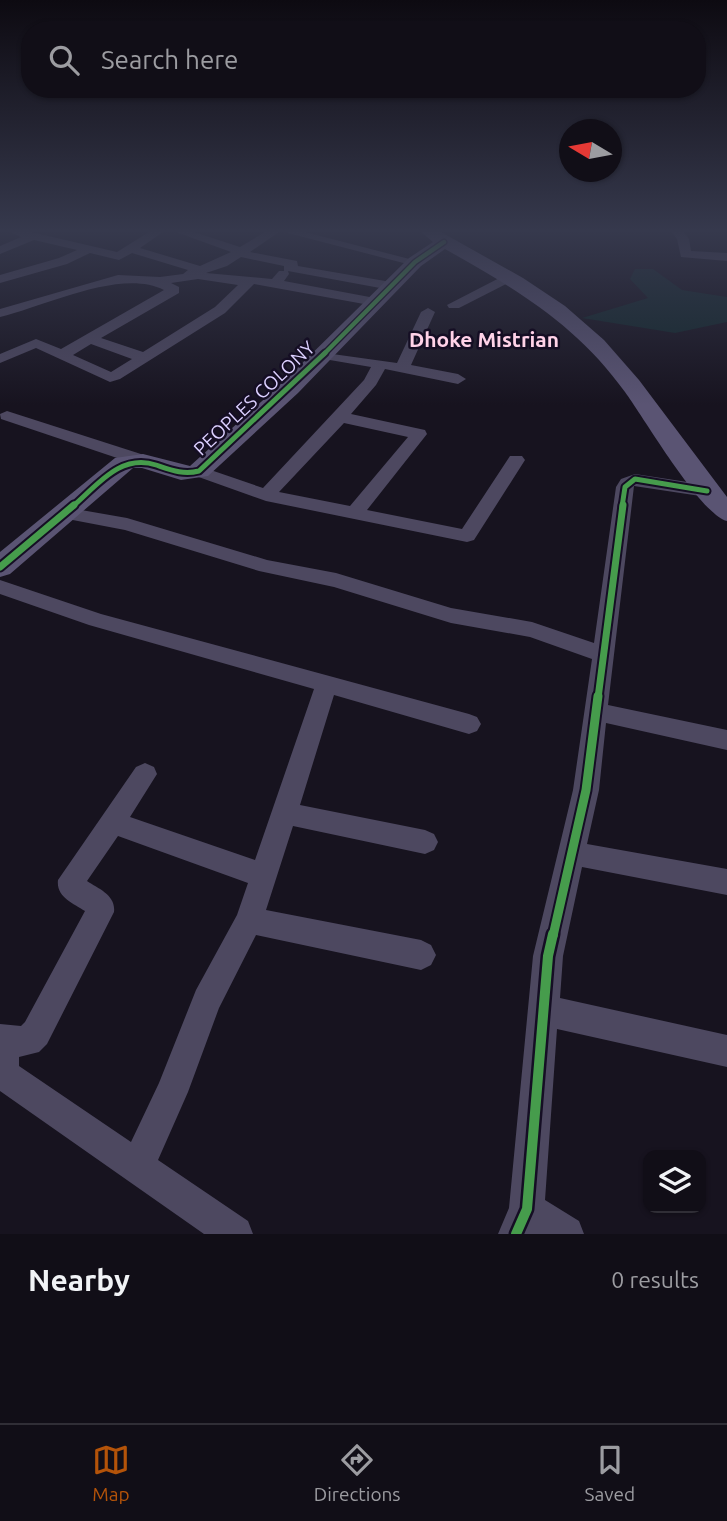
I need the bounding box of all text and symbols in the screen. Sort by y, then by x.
search box [21,21,706,98]
icon: search [45,41,83,79]
text: Search here [101,45,238,74]
north arrow [559,119,622,182]
district label: Dhoke Mistrian [409,327,559,351]
street label: PEOPLES COLONY [189,336,319,460]
map controls [643,1150,706,1213]
button: layers [643,1150,706,1213]
text: Nearby [28,1263,130,1297]
text: 0 results [611,1267,699,1292]
tab: Map [92,1441,130,1505]
tab: Directions [314,1441,401,1505]
tab: Saved [584,1441,635,1505]

